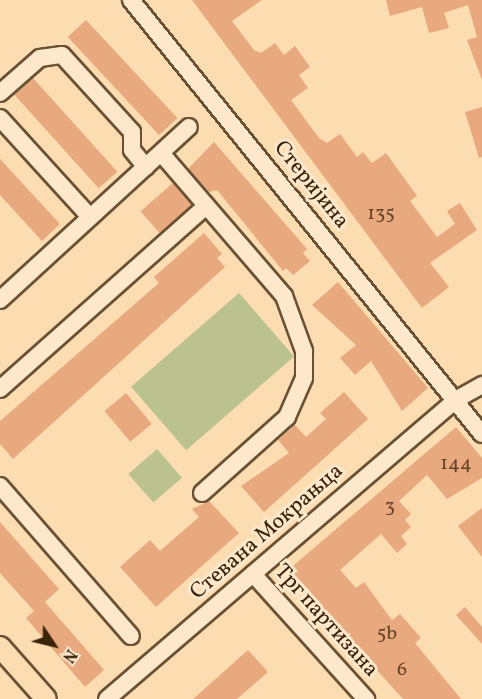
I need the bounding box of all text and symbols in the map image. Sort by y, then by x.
street label: Стеријина [268,136,354,234]
house number: 135 [367,202,395,226]
house number: 144 [440,452,472,476]
street label: Стевана Мокрањца [185,458,349,606]
house number: 3 [385,495,395,519]
street label: Трг партизана [268,559,384,683]
north arrow [24,615,84,675]
house number: 5b [377,622,397,646]
text: N [56,644,81,666]
house number: 6 [397,658,407,682]

